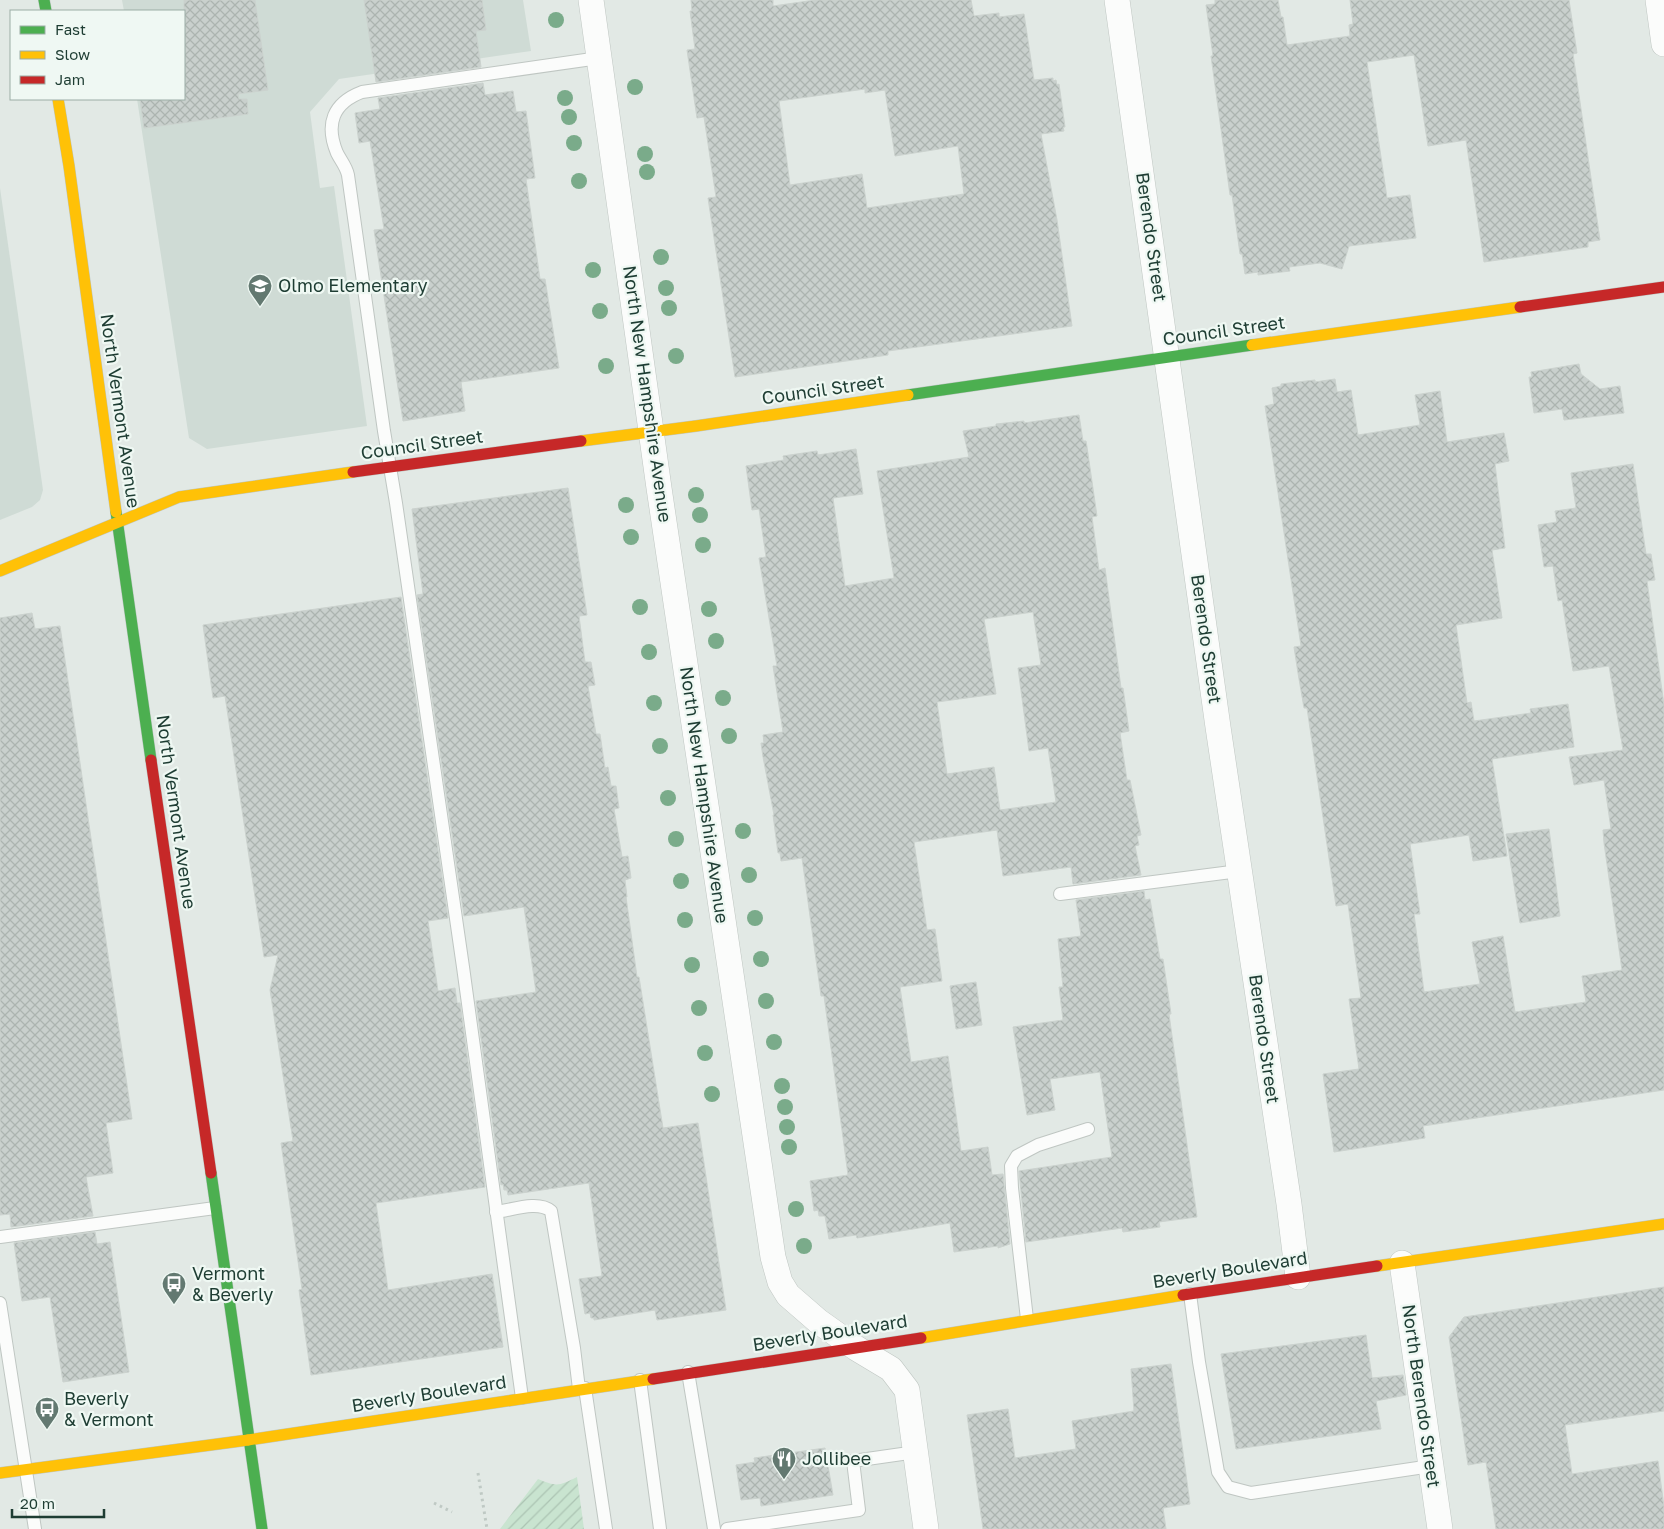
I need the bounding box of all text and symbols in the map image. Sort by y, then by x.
legend [10,10,185,100]
text: Fast [55,20,86,38]
text: Slow [55,45,90,63]
text: Jam [55,70,85,88]
street label: Berendo Street [1132,171,1172,303]
street label: North New Hampshire Avenue [619,264,677,524]
school or university icon: Olmo Elementary [247,273,273,307]
place label: Olmo Elementary [278,274,428,296]
street label: Council Street [1161,311,1286,349]
street label: North Vermont Avenue [96,312,146,509]
street label: Council Street [760,370,885,408]
street label: Council Street [359,425,484,463]
street label: Berendo Street [1187,573,1227,705]
street label: North New Hampshire Avenue [676,665,734,925]
street label: North Vermont Avenue [152,713,202,910]
street label: Berendo Street [1245,973,1285,1105]
street label: Beverly Boulevard [1151,1246,1309,1292]
place label: Vermont & Beverly [192,1262,273,1305]
bus stop icon: Vermont & Beverly [161,1271,187,1305]
street label: North Berendo Street [1398,1303,1446,1489]
street label: Beverly Boulevard [751,1309,909,1355]
street label: Beverly Boulevard [350,1370,508,1416]
place label: Beverly & Vermont [64,1387,154,1430]
bus stop icon: Beverly & Vermont [34,1396,60,1430]
restaurant icon: Jollibee [771,1446,797,1480]
place label: Jollibee [802,1447,871,1469]
scale bar [12,1486,105,1518]
text: 20 m [20,1494,55,1512]

